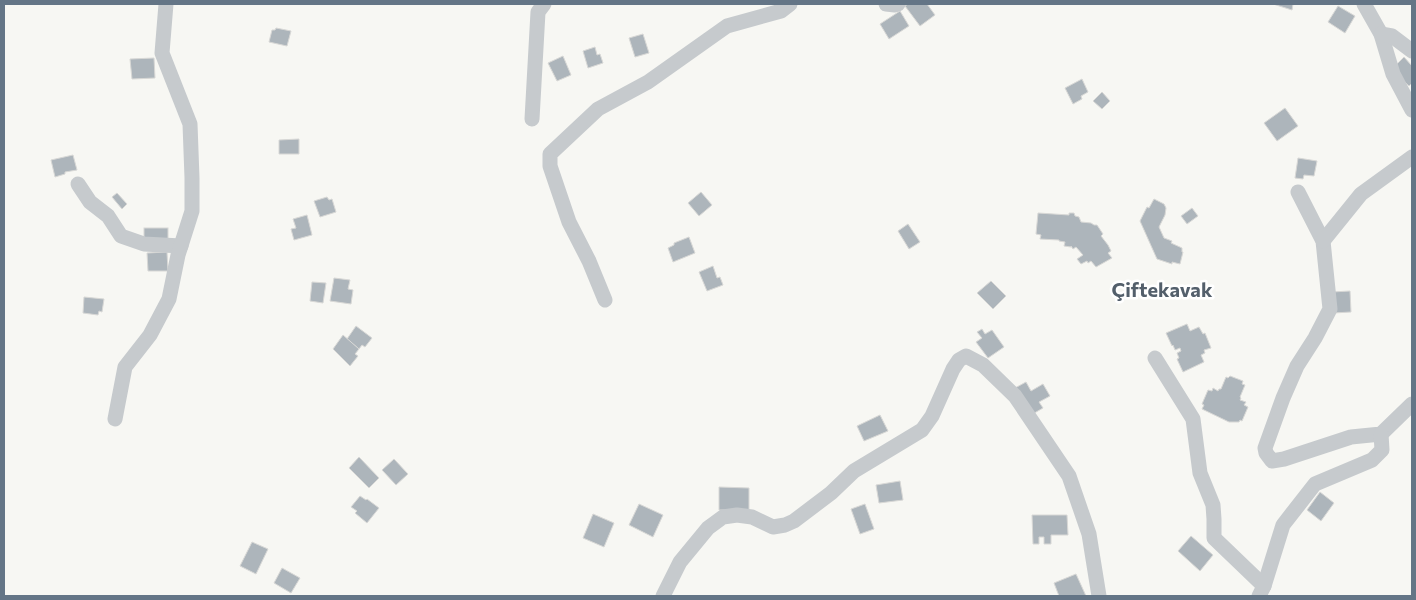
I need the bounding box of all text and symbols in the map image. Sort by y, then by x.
district label: Çiftekavak [1112,277,1213,301]

